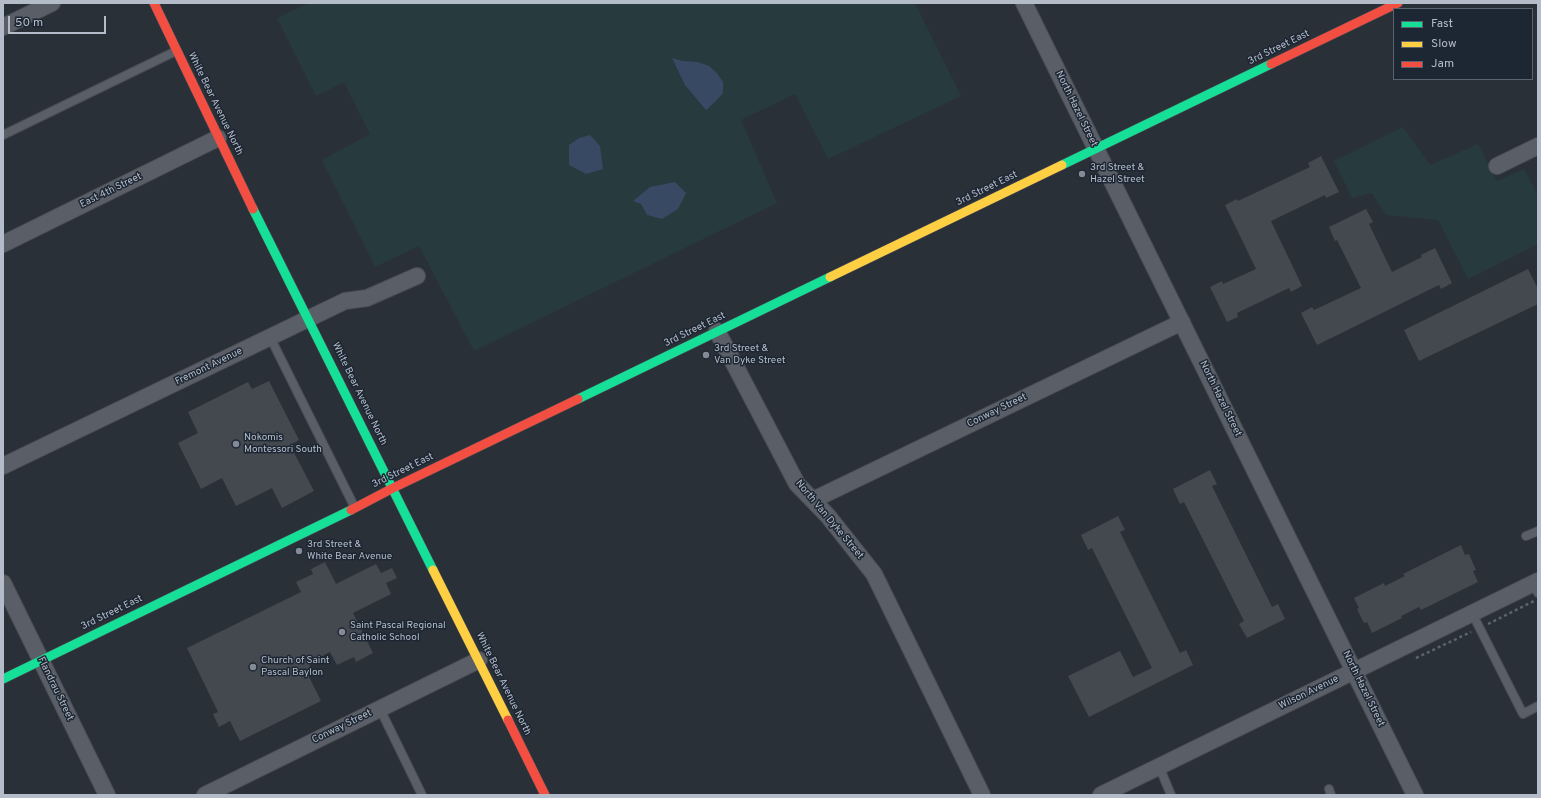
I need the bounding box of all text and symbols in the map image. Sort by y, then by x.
scale bar [10,8,108,34]
legend [1393,8,1533,80]
text: 50 m [15,15,43,31]
text: Fast [1431,16,1453,32]
street label: 3rd Street East [1246,28,1312,68]
text: Slow [1431,36,1457,52]
street label: White Bear Avenue North [185,50,245,158]
text: Jam [1431,56,1454,72]
street label: North Hazel Street [1052,69,1100,149]
place label: 3rd Street & Hazel Street [1090,162,1145,186]
street label: 3rd Street East [954,169,1020,209]
marker: 3rd Street & Hazel Street [1077,169,1087,179]
street label: East 4th Street [78,171,144,211]
street label: 3rd Street East [662,310,728,350]
street label: White Bear Avenue North [329,340,389,448]
place label: 3rd Street & Van Dyke Street [714,343,785,366]
street label: Fremont Avenue [173,346,245,388]
marker: 3rd Street & Van Dyke Street [701,350,711,360]
street label: North Hazel Street [1196,359,1244,439]
street label: Conway Street [965,391,1029,431]
place label: Nokomis Montessori South [244,432,322,456]
marker: Nokomis Montessori South [231,439,241,449]
street label: 3rd Street East [370,451,436,491]
street label: North Van Dyke Street [792,478,866,562]
place label: 3rd Street & White Bear Avenue [307,539,392,562]
marker: 3rd Street & White Bear Avenue [294,546,304,556]
street label: 3rd Street East [79,593,145,633]
place label: Saint Pascal Regional Catholic School [350,620,446,644]
marker: Saint Pascal Regional Catholic School [337,627,347,637]
street label: White Bear Avenue North [473,630,533,738]
street label: North Hazel Street [1339,649,1387,729]
street label: Flandrau Street [34,655,76,723]
place label: Church of Saint Pascal Baylon [261,655,330,678]
marker: Church of Saint Pascal Baylon [248,662,258,672]
street label: Wilson Avenue [1277,673,1341,713]
street label: Conway Street [310,707,374,747]

